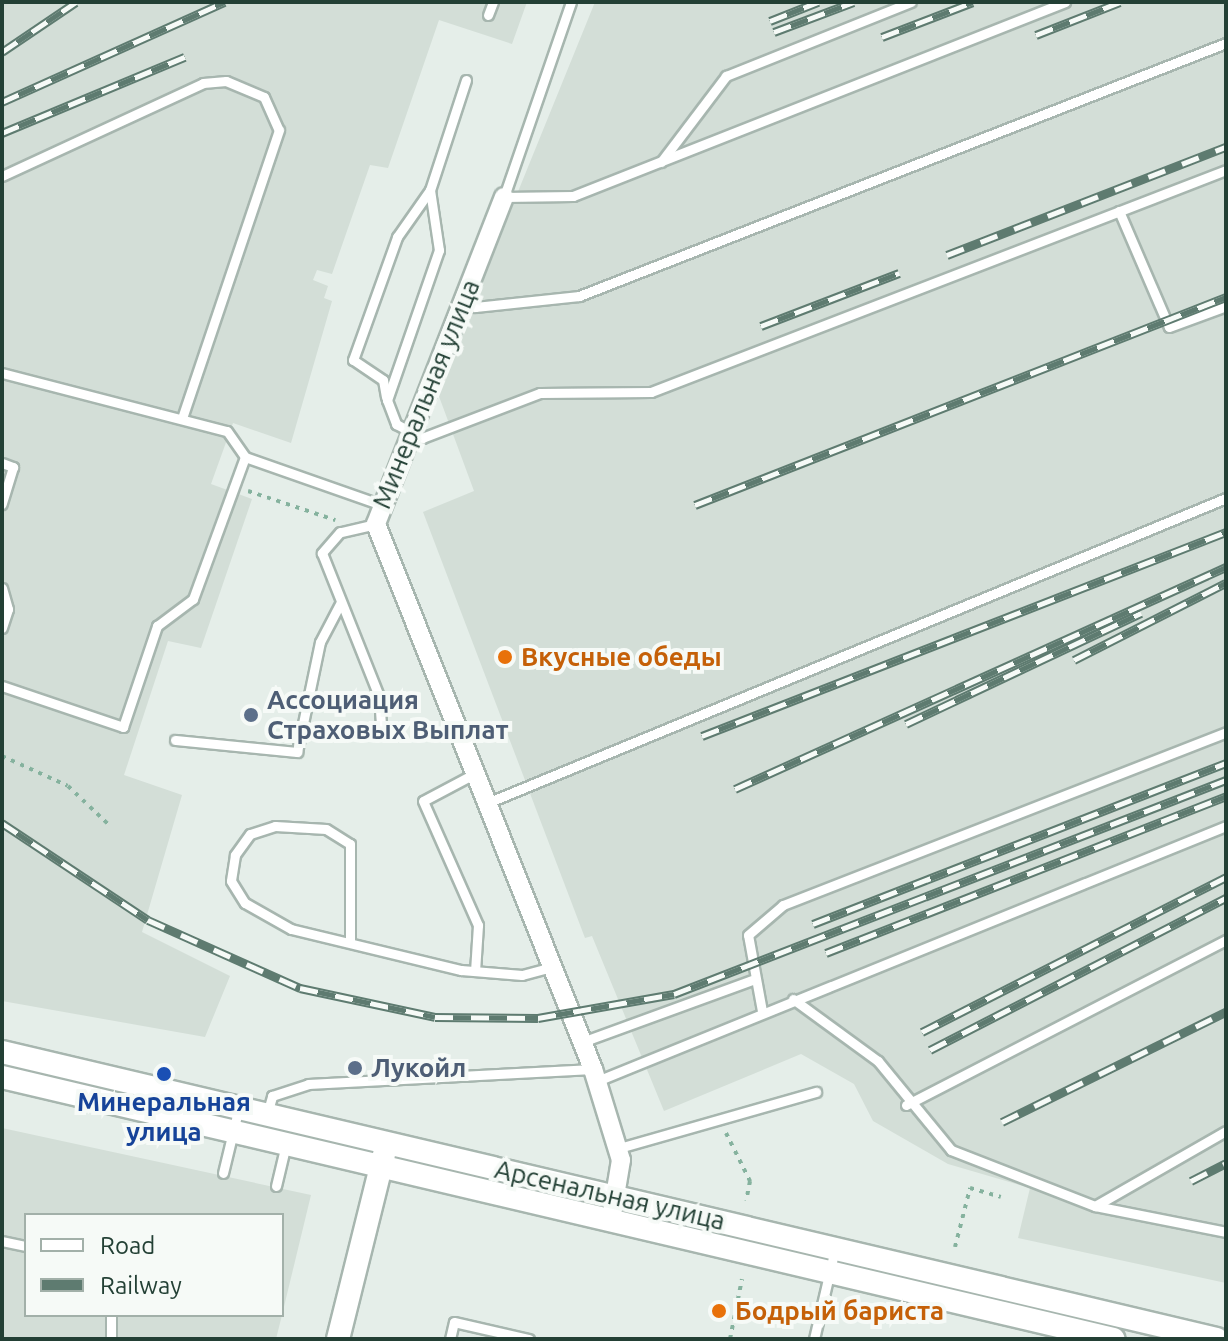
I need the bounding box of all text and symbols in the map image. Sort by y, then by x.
street label: Минеральная улица [366,275,486,513]
place label: Вкусные обеды [521,641,722,673]
marker: Вкусные обеды [496,648,514,666]
place label: Ассоциация Страховых Выплат [267,684,509,746]
marker: Ассоциация Страховых Выплат [242,706,260,724]
place label: Лукойл [371,1052,466,1084]
marker: Лукойл [346,1059,364,1077]
marker: Минеральная улица [155,1065,173,1083]
place label: Минеральная улица [77,1086,251,1148]
street label: Арсенальная улица [492,1153,728,1237]
legend [24,1213,284,1317]
text: Road [100,1232,155,1259]
text: Railway [100,1272,182,1299]
place label: Бодрый бариста [735,1295,944,1327]
marker: Бодрый бариста [710,1302,728,1320]

